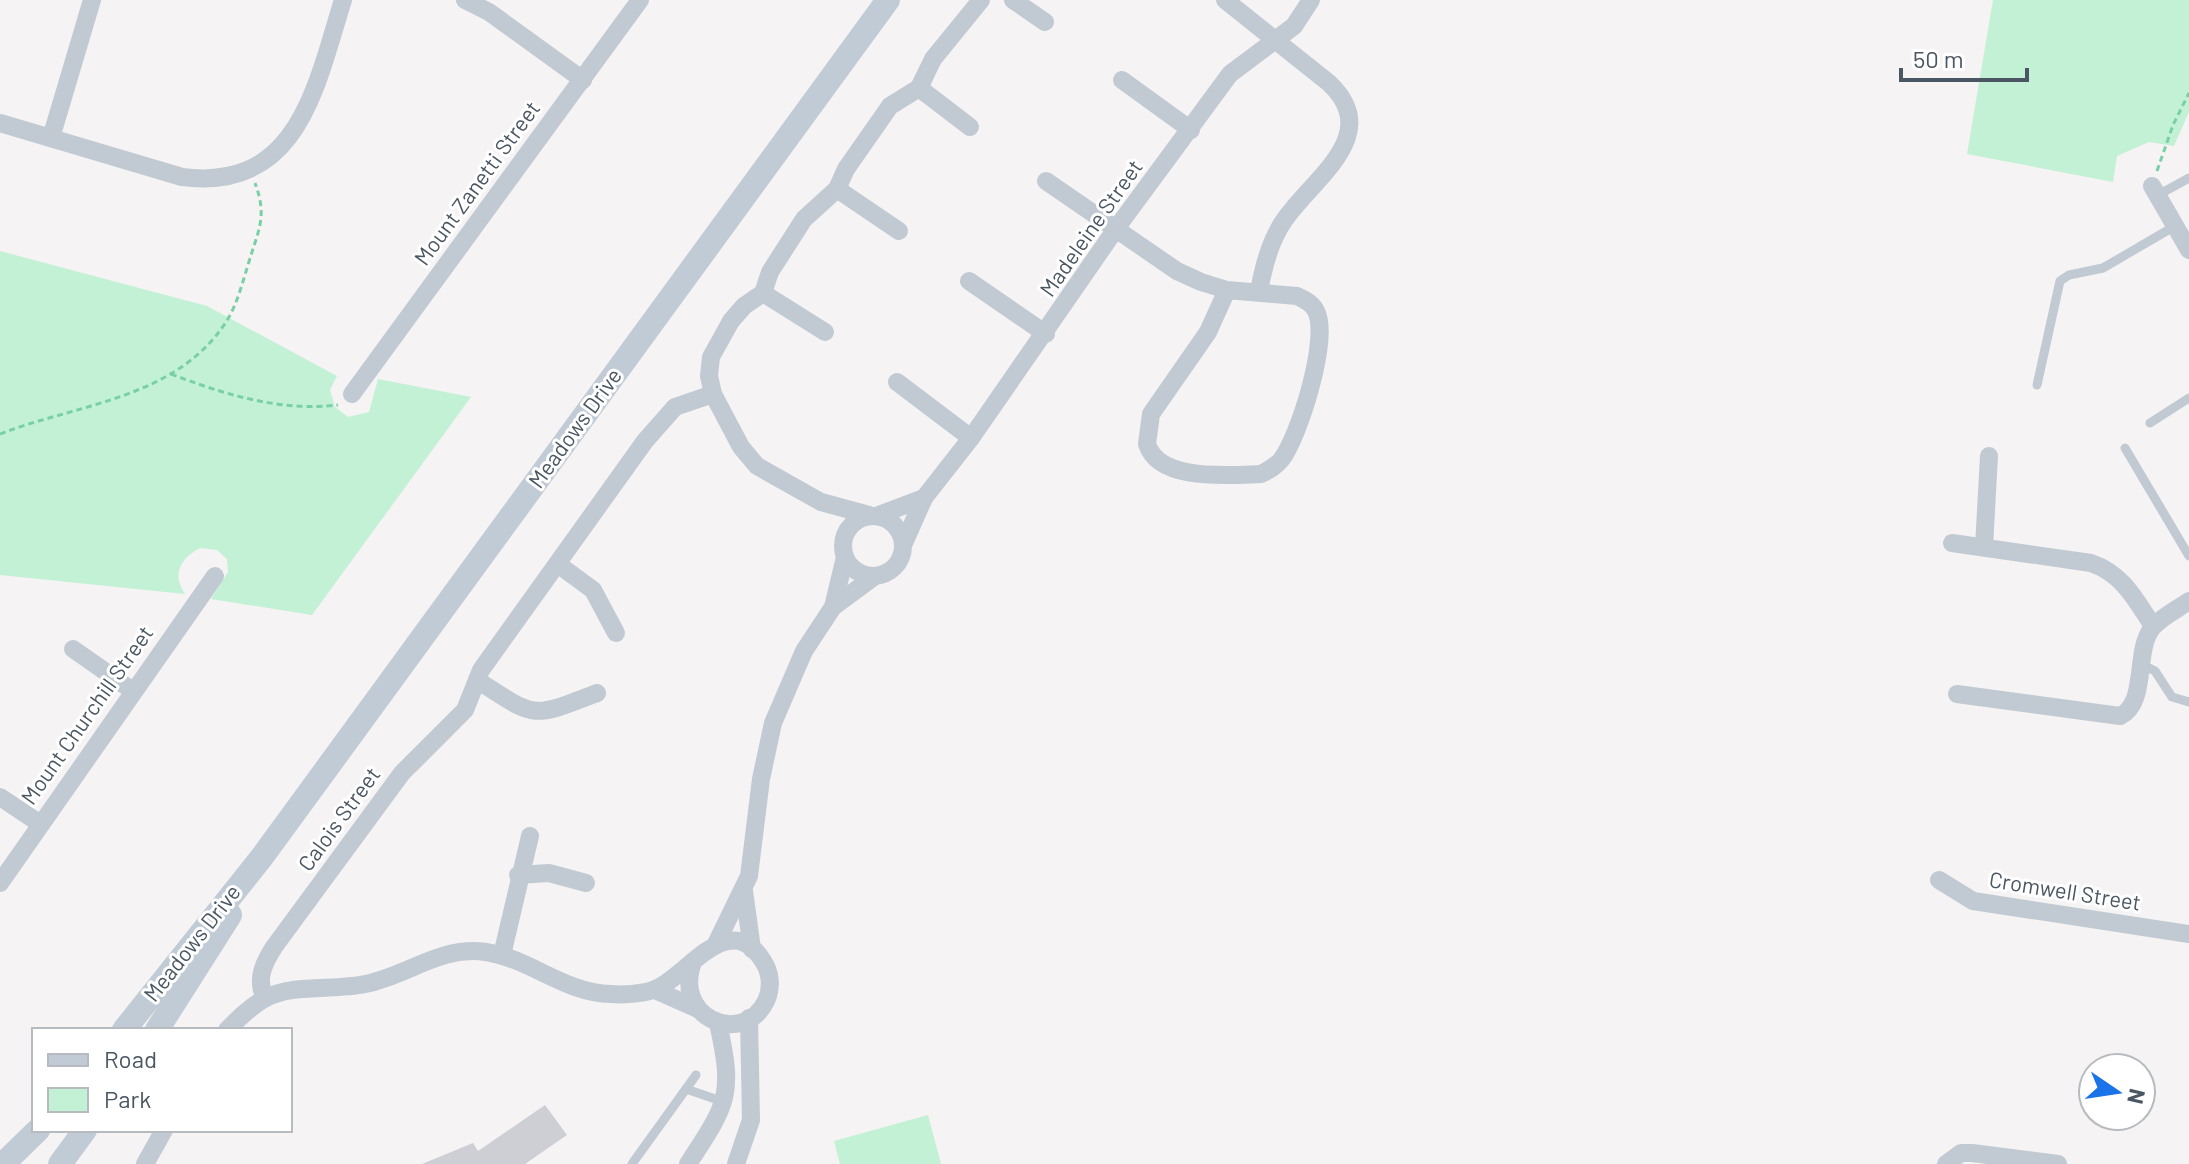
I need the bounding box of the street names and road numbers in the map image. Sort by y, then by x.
street label: Mount Zanetti Street [408,95,544,270]
street label: Madeleine Street [1033,154,1147,301]
street label: Meadows Drive [522,363,626,492]
street label: Mount Churchill Street [15,620,158,809]
street label: Calois Street [292,761,385,875]
street label: Cromwell Street [1988,865,2143,915]
street label: Meadows Drive [137,879,245,1006]

